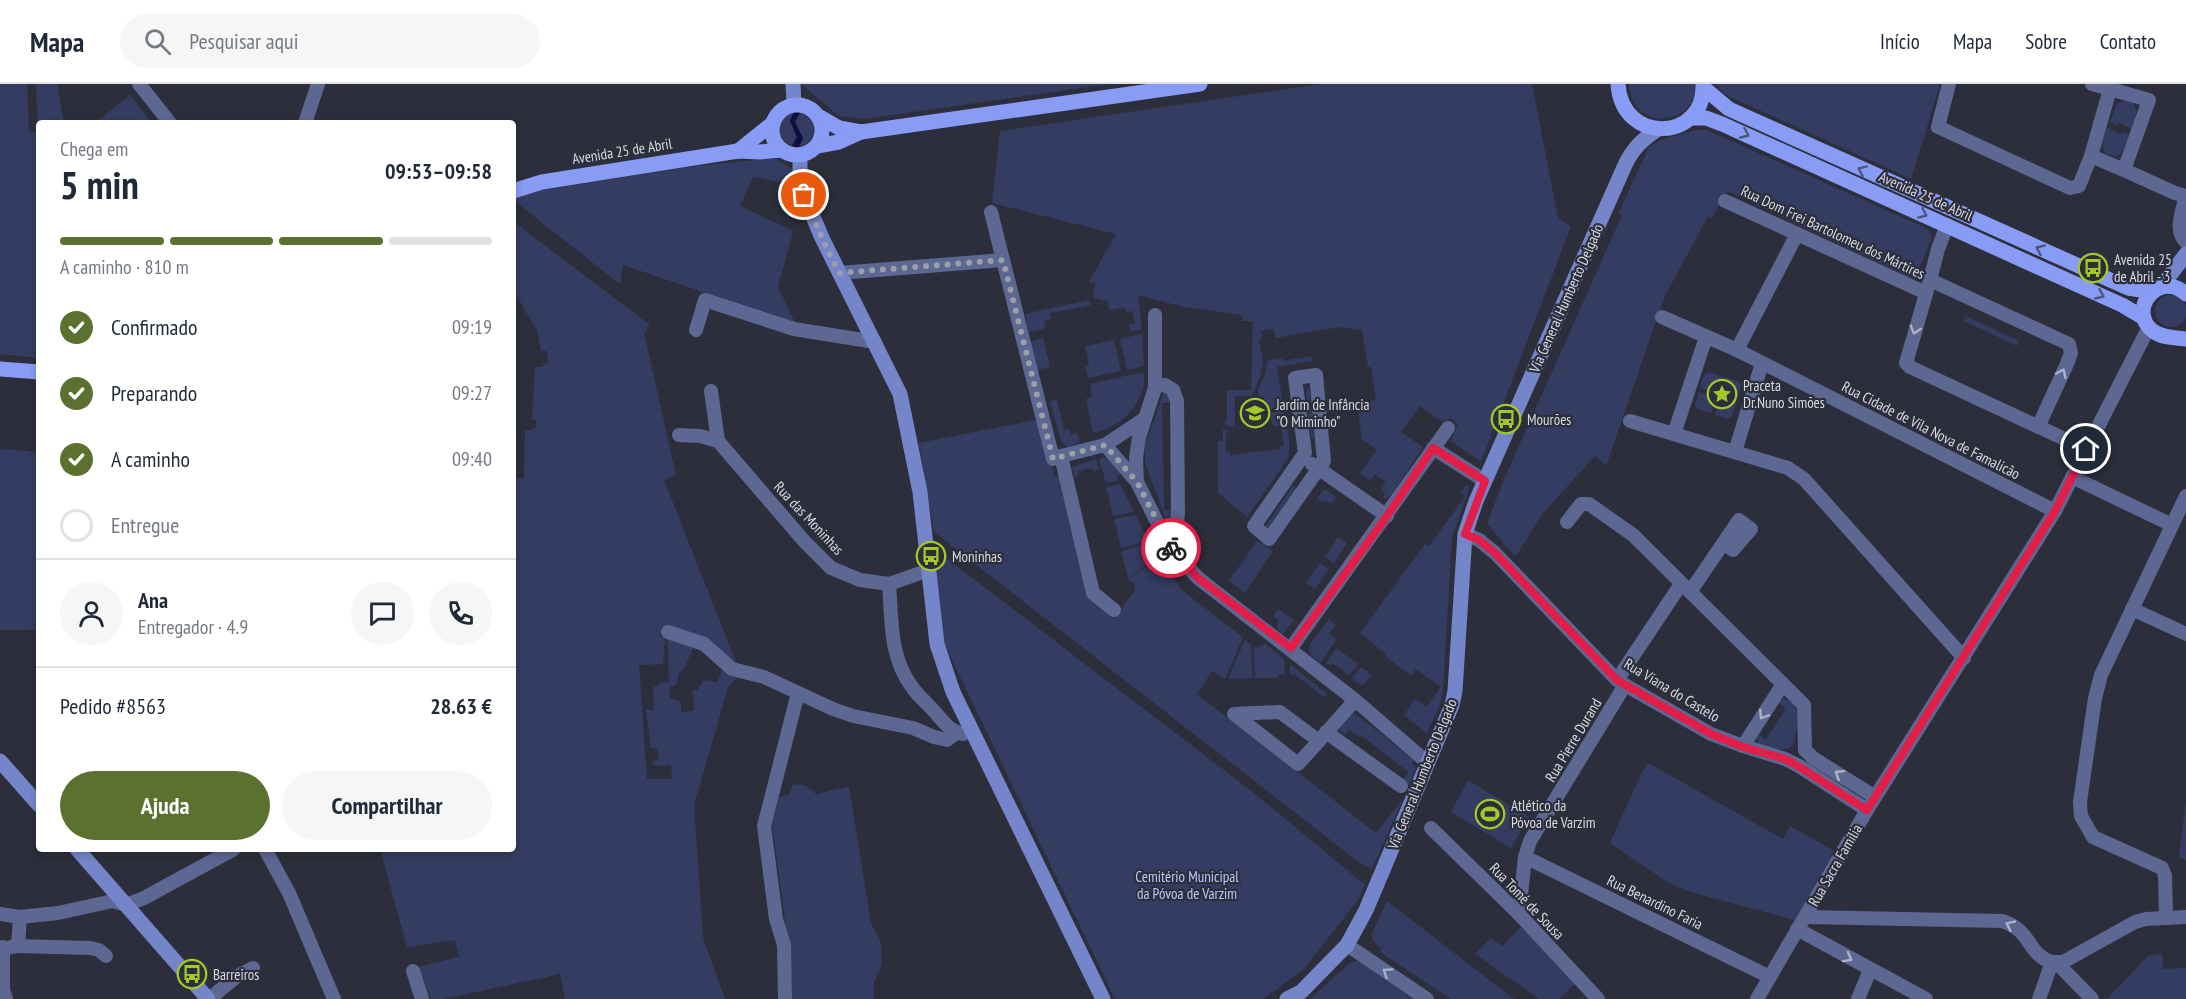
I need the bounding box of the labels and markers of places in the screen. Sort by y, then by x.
pin [778,169,829,220]
place label: Avenida 25 de Abril - 3 [2114,250,2172,286]
bus stop icon: Avenida 25 de Abril - 3 [2077,252,2109,284]
place label: Praceta Dr.Nuno Simões [1743,376,1825,412]
place icon: Praceta Dr.Nuno Simões [1706,378,1738,410]
place label: Jardim de Infância "O Miminho" [1275,395,1369,431]
school or university icon: Jardim de Infância "O Miminho" [1239,397,1271,429]
bus stop icon: Mourões [1490,403,1522,435]
place label: Mourões [1527,410,1571,429]
pin [2060,423,2111,474]
bus stop icon: Moninhas [915,540,947,572]
place label: Moninhas [952,547,1002,566]
place label: Atlético da Póvoa de Varzim [1511,796,1596,832]
sports icon: Atlético da Póvoa de Varzim [1474,798,1506,830]
bus stop icon: Barreiros [176,958,208,990]
place label: Barreiros [213,965,259,984]

